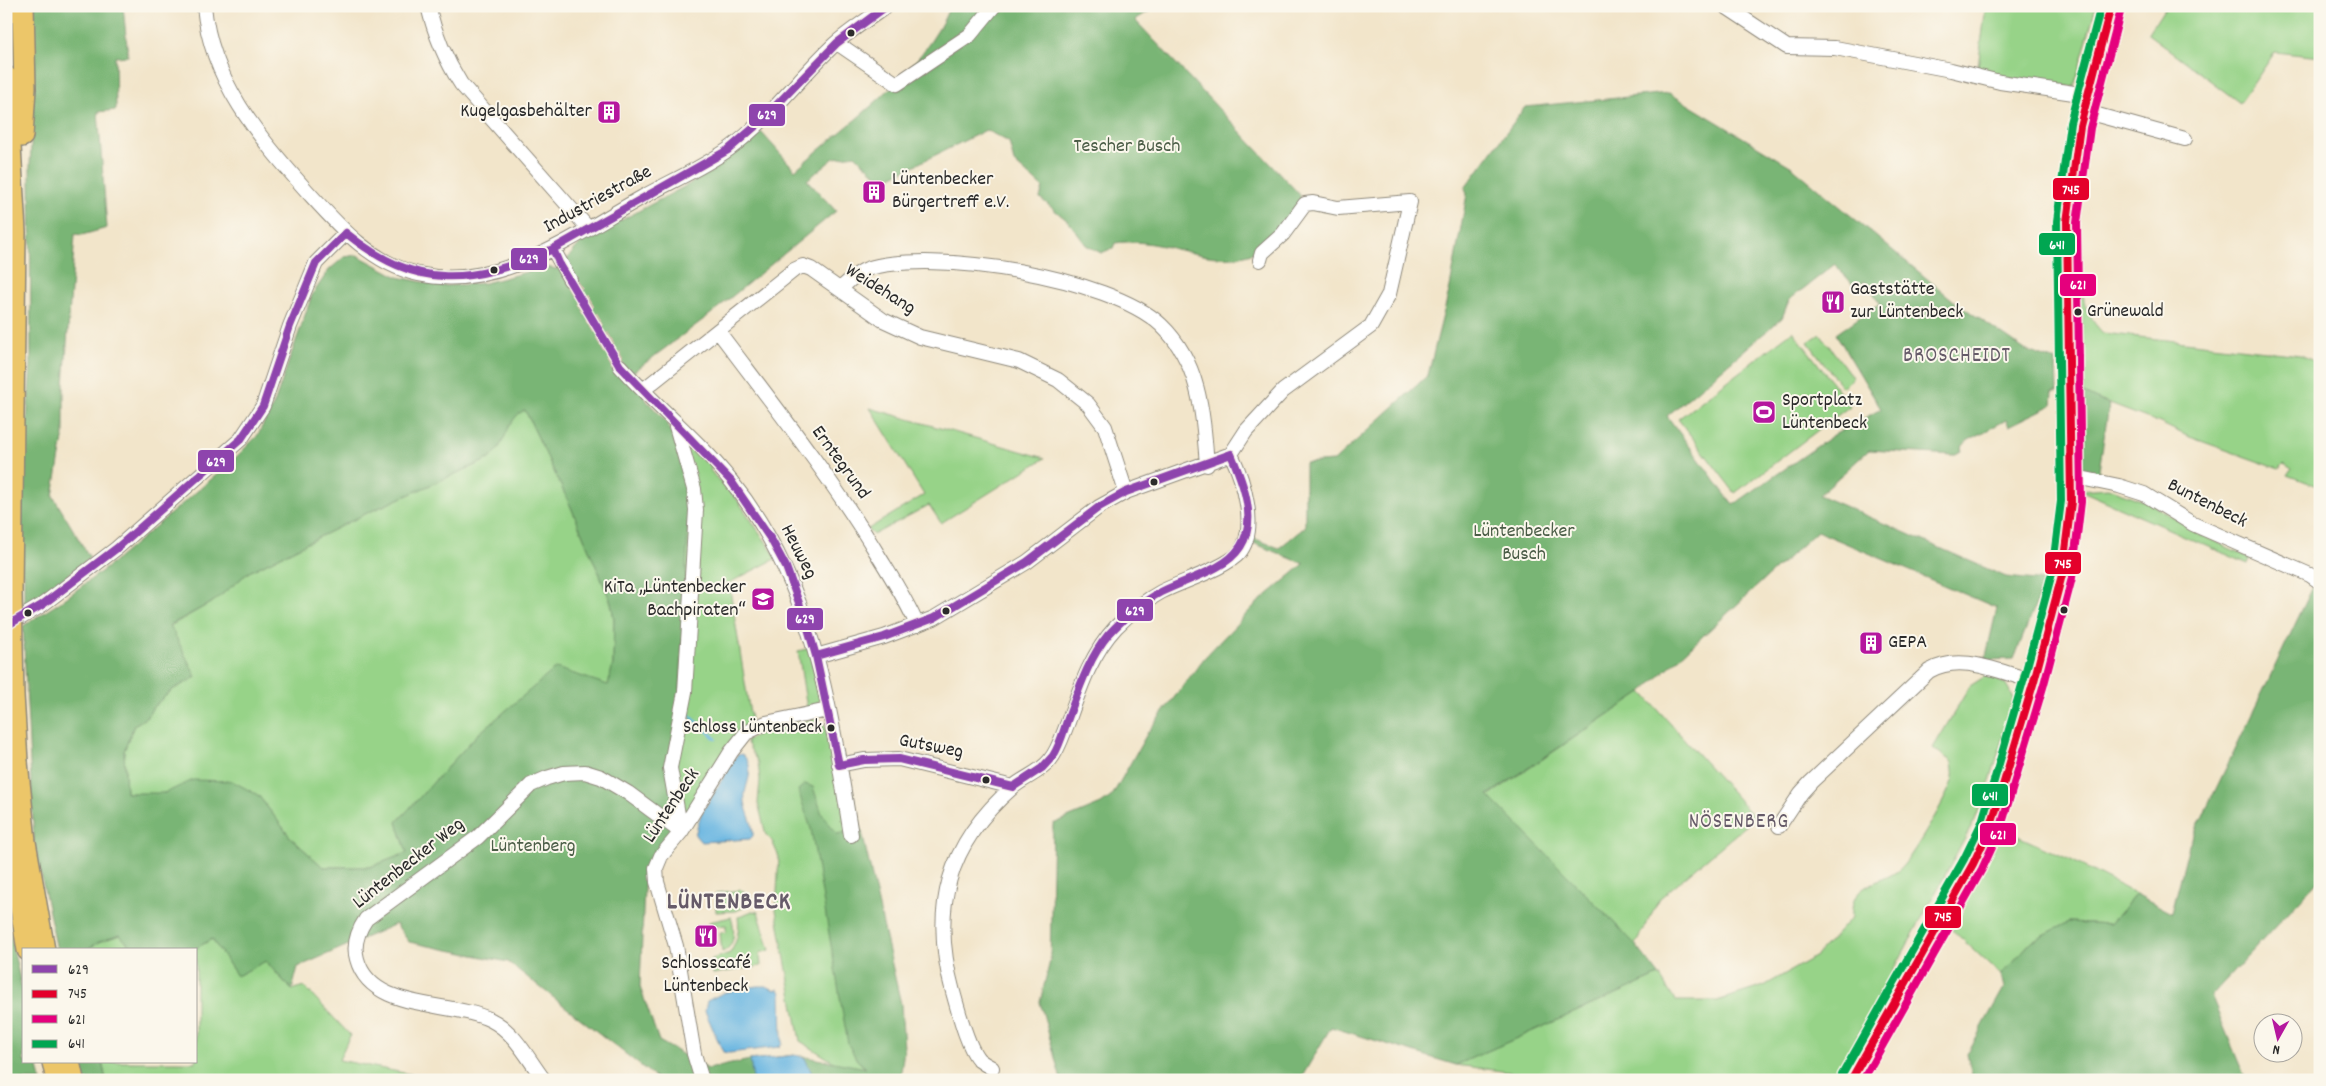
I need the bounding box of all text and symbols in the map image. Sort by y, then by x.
unlabelled marker [846,28,856,38]
place label: Kugelgasbehälter [460,98,593,126]
building icon: Kugelgasbehälter [596,99,622,125]
line badge: 629 [748,103,786,127]
text: 629 [757,106,777,126]
park label: Tescher Busch [1074,133,1180,161]
street label: Industriestraße [539,159,657,241]
place label: Lüntenbecker Bürgertreff e.V. [892,166,1009,217]
line badge: 745 [2052,177,2090,201]
building icon: Lüntenbecker Bürgertreff e.V. [861,179,887,205]
text: 745 [2062,181,2080,201]
line badge: 641 [2038,232,2076,256]
text: 641 [2049,236,2065,256]
line badge: 629 [510,247,548,271]
text: 629 [519,250,539,270]
street label: Weidehang [839,257,921,323]
unlabelled marker [489,265,499,275]
line badge: 621 [2059,273,2097,297]
place label: Gaststätte zur Lüntenbeck [1850,276,1963,327]
text: 621 [2070,276,2086,296]
restaurant icon: Gaststätte zur Lüntenbeck [1820,289,1846,315]
place label: Grünewald [2087,299,2164,326]
marker: Grünewald [2073,307,2083,317]
district label: BROSCHEIDT [1903,342,2011,372]
place label: Sportplatz Lüntenbeck [1782,387,1867,438]
sports icon: Sportplatz Lüntenbeck [1751,399,1777,425]
street label: Erntegrund [804,420,876,506]
line badge: 629 [197,449,235,473]
text: 629 [206,453,226,473]
street label: Buntenbeck [2162,472,2252,536]
unlabelled marker [1149,477,1159,487]
park label: Lüntenbecker Busch [1473,518,1575,569]
street label: Heuweg [772,520,824,584]
line badge: 745 [2044,551,2082,575]
text: 745 [2054,555,2072,575]
place label: KiTa „Lüntenbecker Bachpiraten“ [604,574,747,625]
school or university icon: KiTa „Lüntenbecker Bachpiraten“ [750,586,776,612]
line badge: 629 [1116,598,1154,622]
text: 629 [1125,602,1145,622]
unlabelled marker [2059,605,2069,615]
unlabelled marker [941,606,951,616]
line badge: 629 [786,607,824,631]
unlabelled marker [23,608,33,618]
text: 629 [795,610,815,630]
place label: GEPA [1888,629,1927,657]
building icon: GEPA [1858,630,1884,656]
place label: Schloss Lüntenbeck [683,715,822,742]
marker: Schloss Lüntenbeck [826,723,836,733]
street label: Gutsweg [896,727,966,767]
street label: Lüntenbeck [637,763,707,849]
unlabelled marker [981,775,991,785]
line badge: 641 [1971,783,2009,807]
text: 641 [1982,787,1998,807]
district label: NÖSENBERG [1689,808,1789,838]
street label: Lüntenbecker Weg [347,811,471,917]
line badge: 621 [1979,822,2017,846]
text: 621 [1990,826,2006,846]
park label: Lüntenberg [490,833,576,861]
district label: LÜNTENBECK [667,885,791,921]
line badge: 745 [1924,905,1962,929]
text: 745 [1934,908,1952,928]
restaurant icon: Schlosscafé Lüntenbeck [693,923,719,949]
legend [22,948,198,1064]
place label: Schlosscafé Lüntenbeck [661,950,751,1001]
text: 629 [68,960,89,982]
text: 745 [68,984,87,1006]
text: 621 [68,1010,85,1032]
north arrow [2254,1014,2304,1064]
text: 641 [68,1034,85,1056]
text: N [2272,1038,2281,1059]

